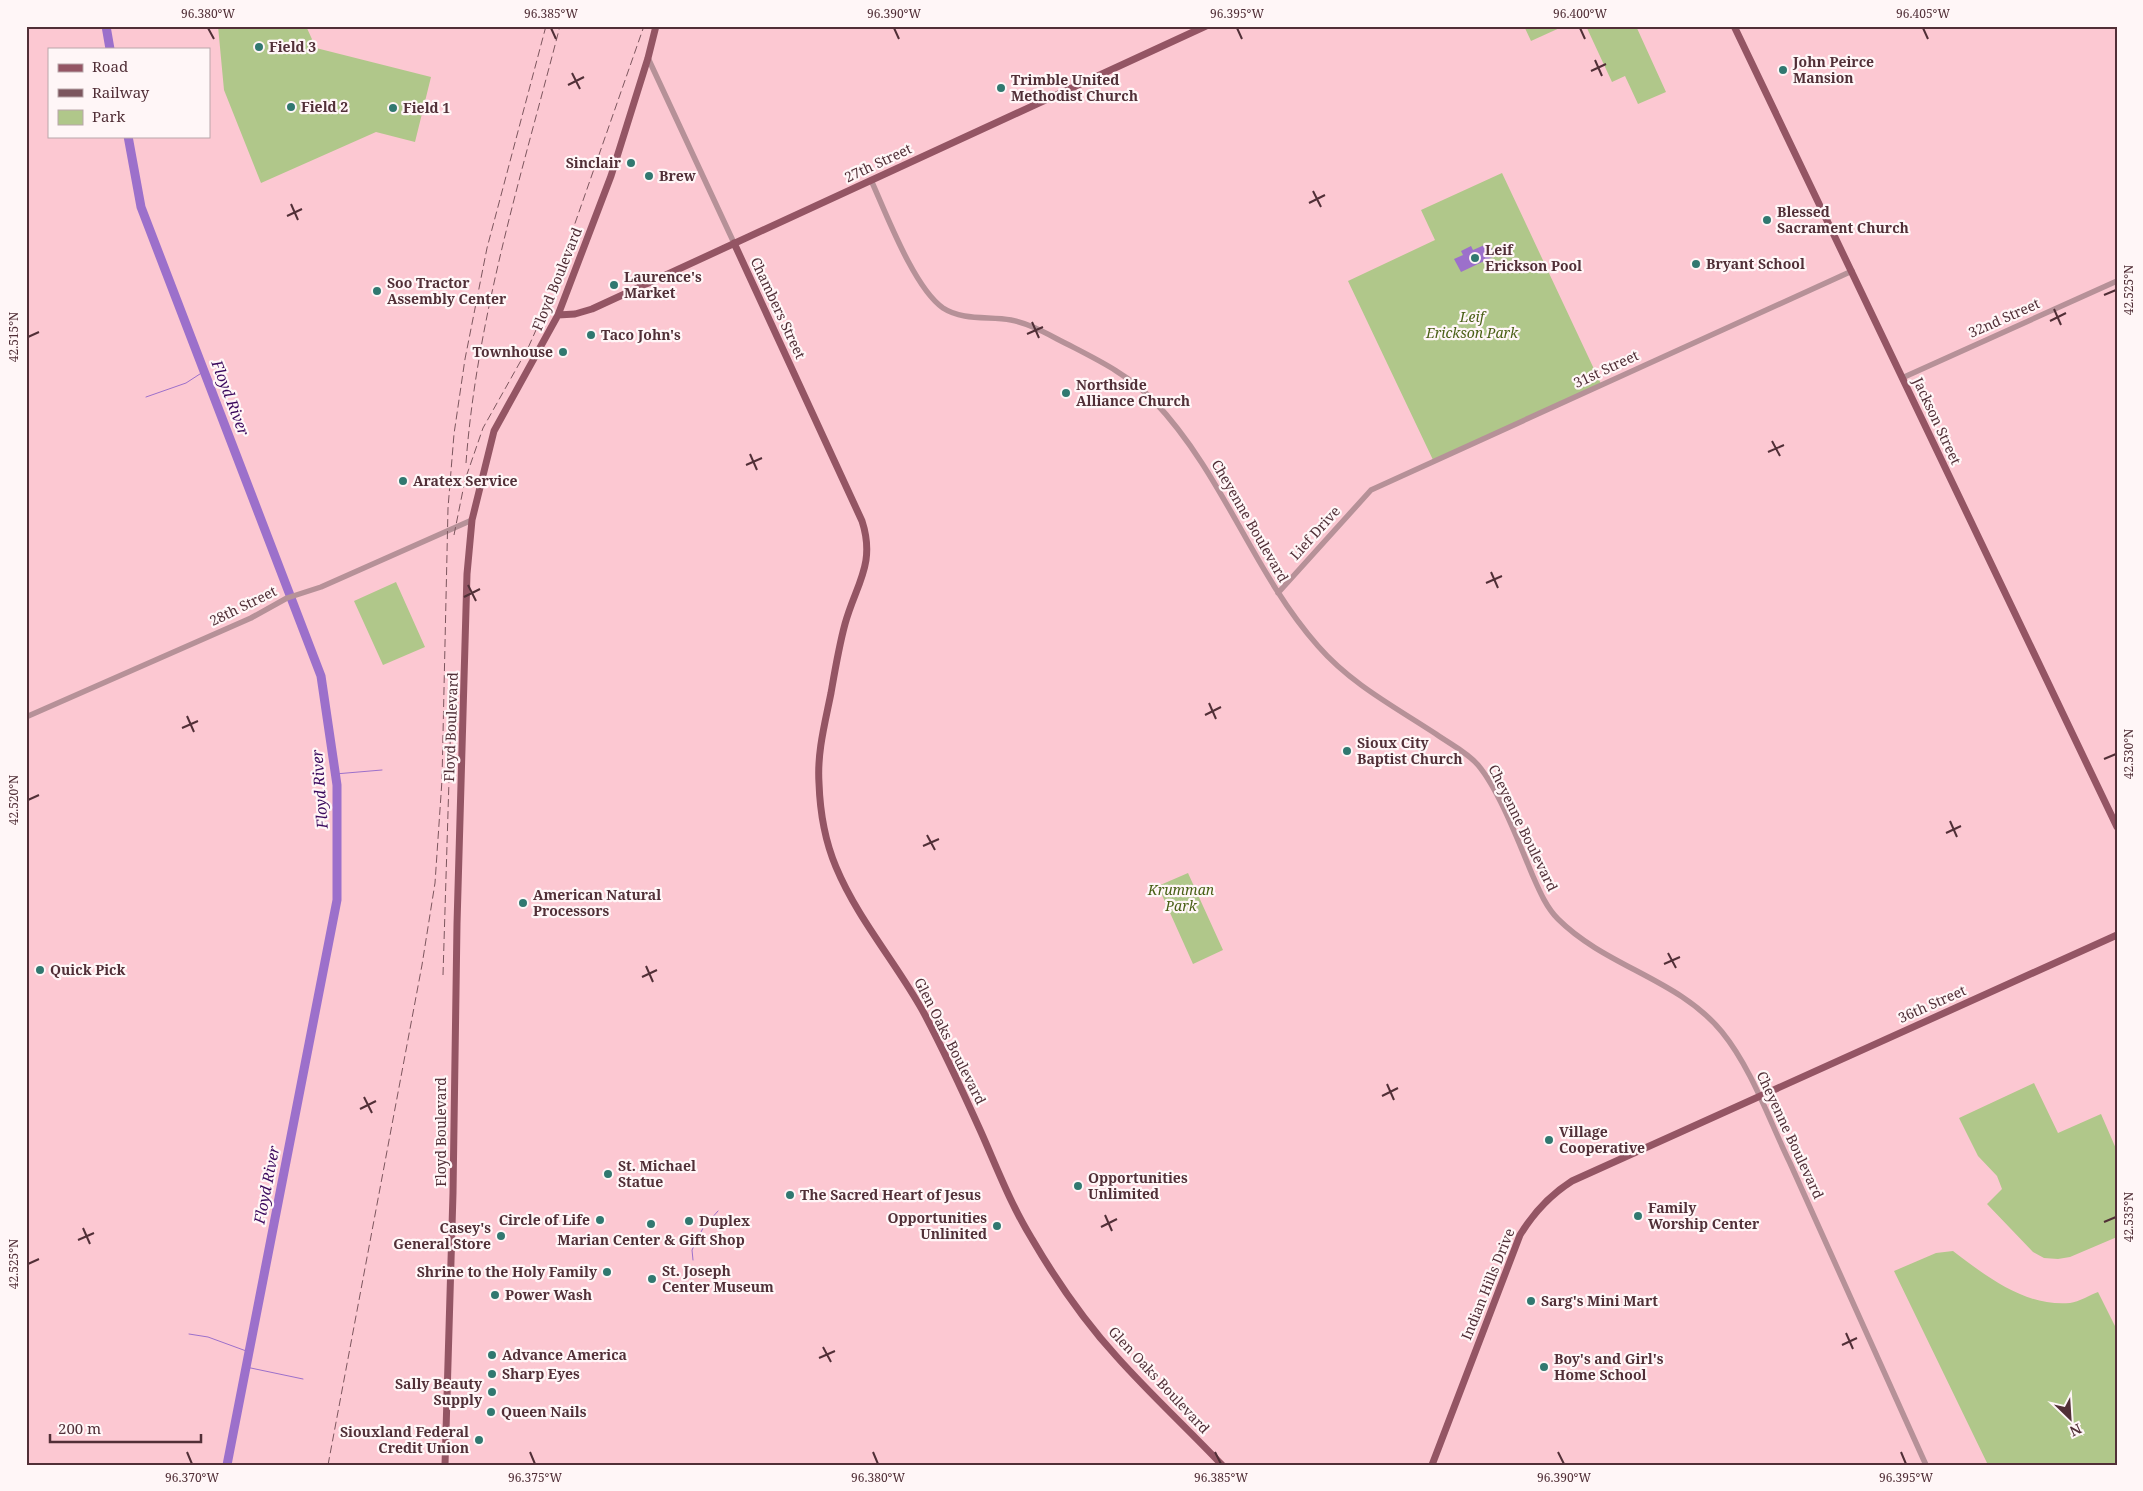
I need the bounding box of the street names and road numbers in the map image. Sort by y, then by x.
street label: 27th Street [841,139,915,186]
street label: Floyd Boulevard [527,224,586,333]
street label: Chambers Street [747,254,810,362]
street label: 32nd Street [1965,293,2042,342]
street label: 31st Street [1570,345,1641,392]
street label: Jackson Street [1909,373,1966,467]
street label: Cheyenne Boulevard [1208,456,1294,586]
street label: Lief Drive [1285,502,1344,564]
street label: 28th Street [206,581,279,630]
street label: Floyd Boulevard [439,671,462,782]
street label: Cheyenne Boulevard [1485,761,1563,895]
street label: Glen Oaks Boulevard [910,974,991,1108]
street label: 36th Street [1895,980,1969,1027]
street label: Cheyenne Boulevard [1753,1068,1829,1202]
street label: Floyd Boulevard [431,1077,450,1187]
street label: Indian Hills Drive [1456,1225,1519,1342]
street label: Glen Oaks Boulevard [1105,1322,1214,1438]

